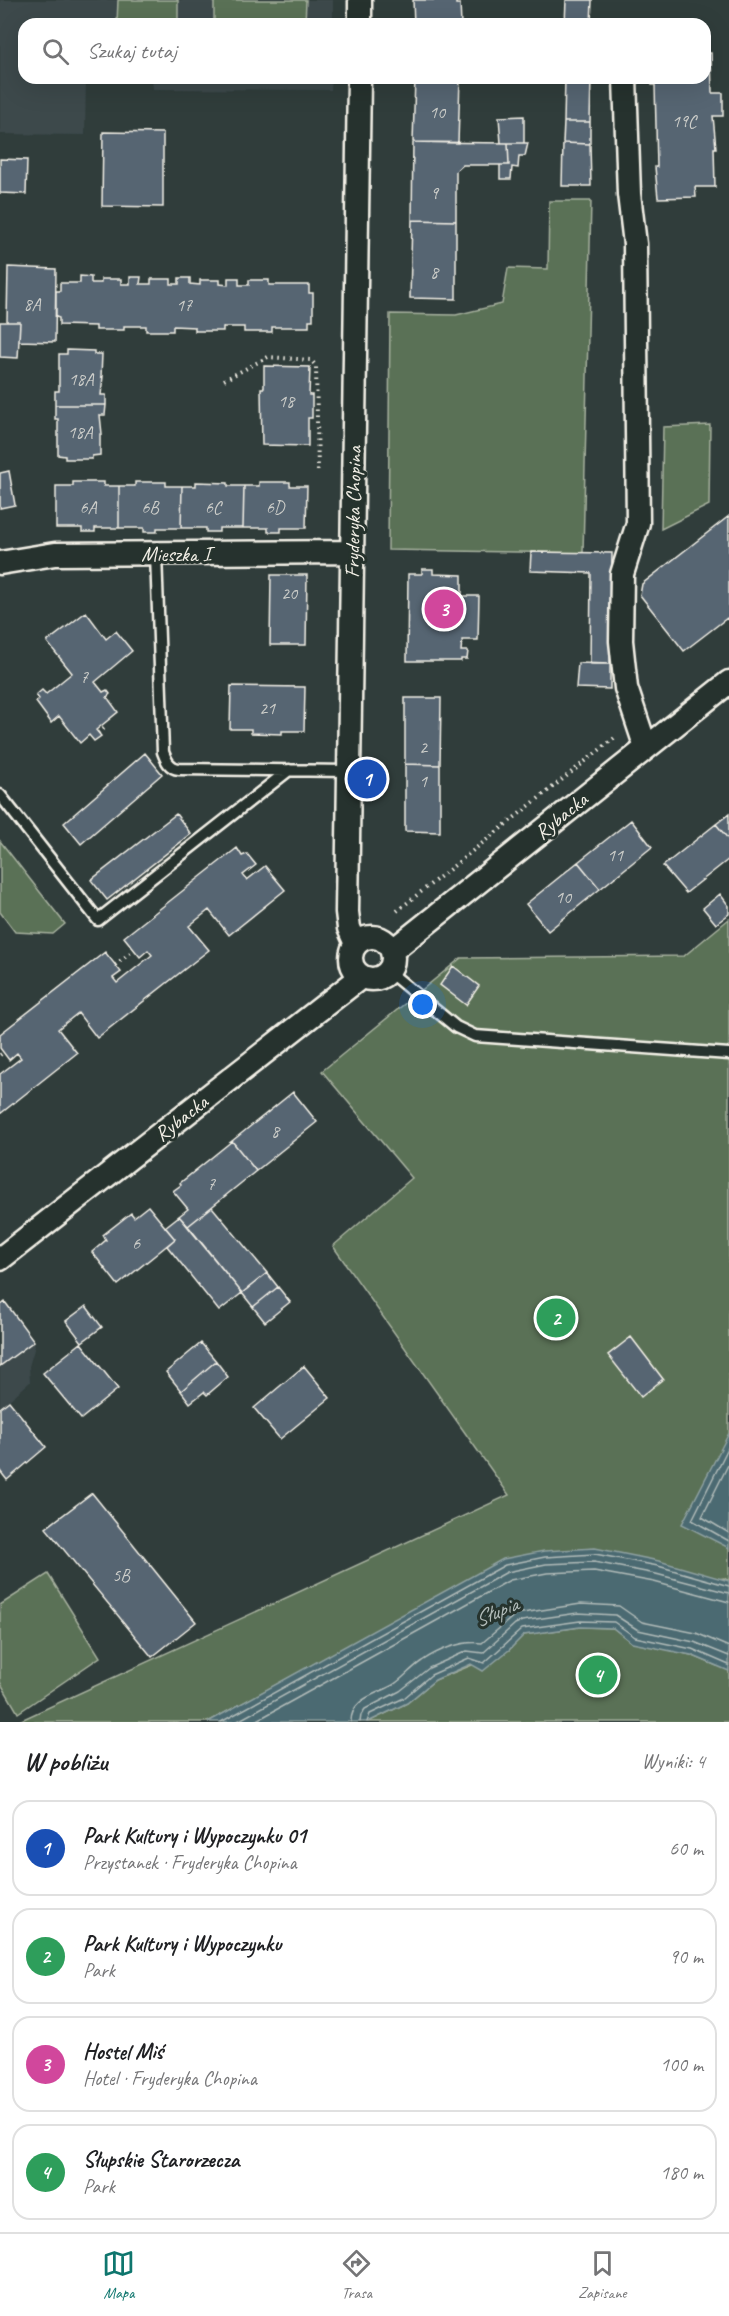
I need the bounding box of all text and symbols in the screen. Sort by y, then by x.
search box [18,18,711,84]
icon: search [39,35,72,68]
text: Szukaj tutaj [87,37,177,65]
house number: 10 [429,101,447,123]
house number: 19C [672,110,699,132]
house number: 9 [430,182,440,204]
house number: 8 [430,261,440,283]
house number: 8A [23,293,42,315]
house number: 17 [176,294,193,316]
house number: 18A [68,368,95,390]
house number: 18 [278,390,296,412]
house number: 18A [67,421,94,443]
street label: Fryderyka Chopina [339,444,367,578]
house number: 6A [79,496,98,518]
house number: 6B [141,496,160,518]
house number: 6C [205,496,224,518]
house number: 6D [266,496,286,518]
street label: Mieszka I [141,541,215,567]
house number: 20 [281,582,299,604]
pin: 3 [424,586,464,632]
house number: 7 [80,666,89,688]
house number: 21 [259,697,276,719]
house number: 2 [419,736,429,758]
pin: 1 [348,756,386,802]
house number: 1 [419,770,428,792]
street label: Rybacka [529,786,594,845]
house number: 11 [607,844,624,866]
house number: 10 [555,886,573,908]
your location [408,990,437,1019]
street label: Rybacka [149,1088,214,1147]
house number: 8 [271,1120,281,1142]
house number: 7 [207,1173,216,1195]
house number: 6 [132,1232,141,1254]
pin: 2 [536,1296,576,1340]
house number: 5B [112,1564,131,1586]
water label: Słupia [470,1589,525,1634]
pin: 4 [578,1652,618,1698]
text: W pobliżu [24,1745,107,1778]
text: Wyniki: 4 [642,1749,705,1774]
text: Park Kultury i Wypoczynku 01 [83,1822,306,1850]
text: 1 [41,1836,50,1861]
text: 60 m [669,1836,703,1861]
text: Przystanek · Fryderyka Chopina [83,1850,297,1875]
text: Park Kultury i Wypoczynku [83,1930,281,1958]
text: 2 [41,1944,50,1969]
text: 90 m [669,1944,703,1969]
text: Park [83,1958,115,1983]
text: Hostel Miś [83,2038,163,2066]
text: 3 [41,2052,50,2077]
text: 100 m [660,2052,703,2077]
text: Hotel · Fryderyka Chopina [83,2066,257,2091]
text: Słupskie Starorzecza [83,2146,239,2174]
text: 4 [41,2160,50,2185]
text: 180 m [660,2160,703,2185]
text: Park [83,2174,115,2199]
tab: Mapa [102,2247,135,2303]
tab: Trasa [340,2247,373,2303]
tab: Zapisane [578,2247,627,2303]

